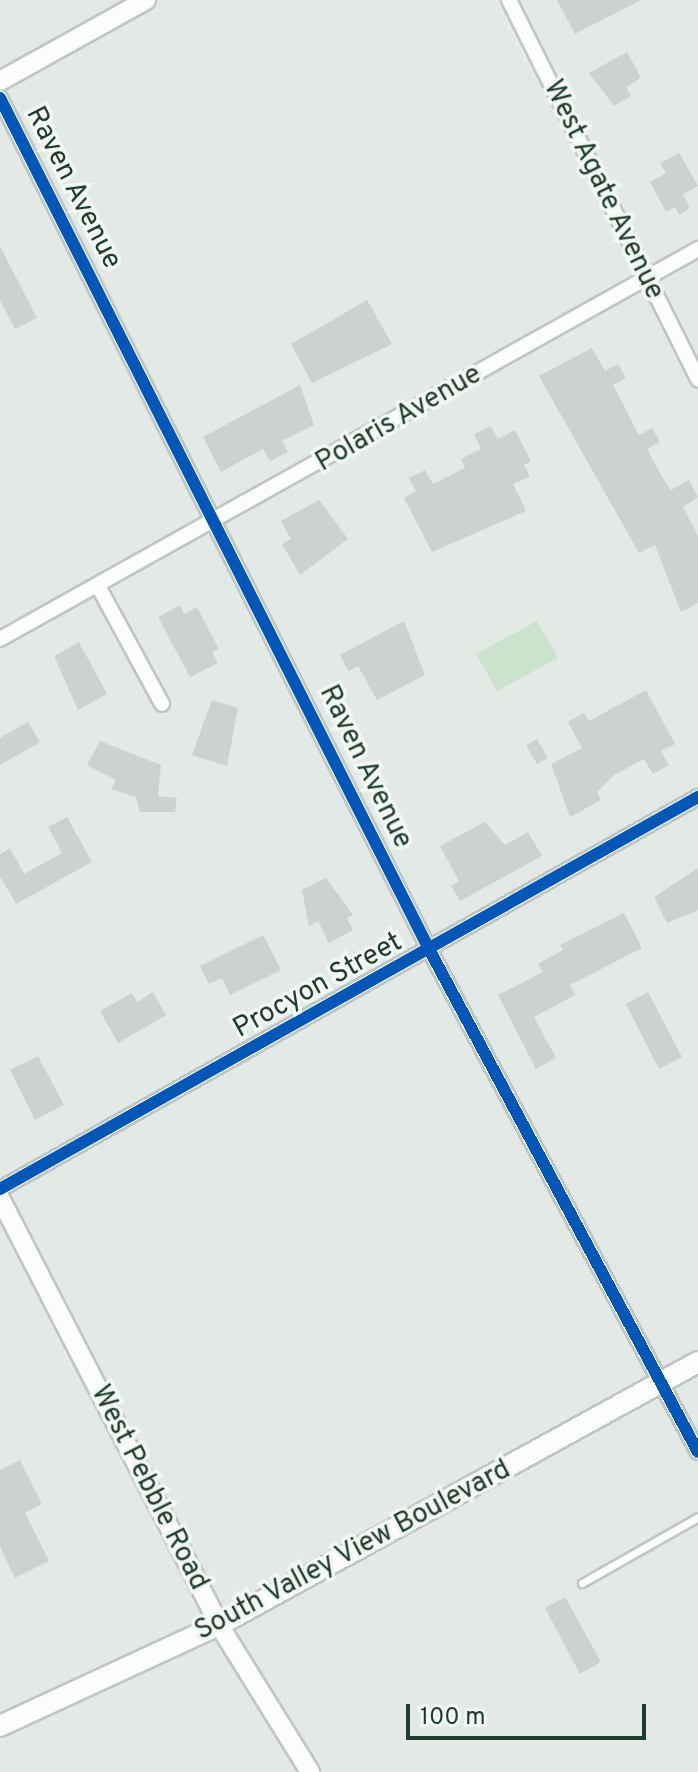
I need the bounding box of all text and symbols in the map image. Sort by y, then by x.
street label: West Agate Avenue [535,74,671,306]
street label: Raven Avenue [18,101,128,275]
street label: Polaris Avenue [310,358,488,480]
street label: Raven Avenue [311,679,419,855]
street label: Procyon Street [228,926,408,1046]
street label: West Pebble Road [83,1380,215,1596]
street label: South Valley View Boulevard [188,1453,518,1649]
scale bar [410,1688,650,1738]
text: 100 m [420,1703,486,1733]

